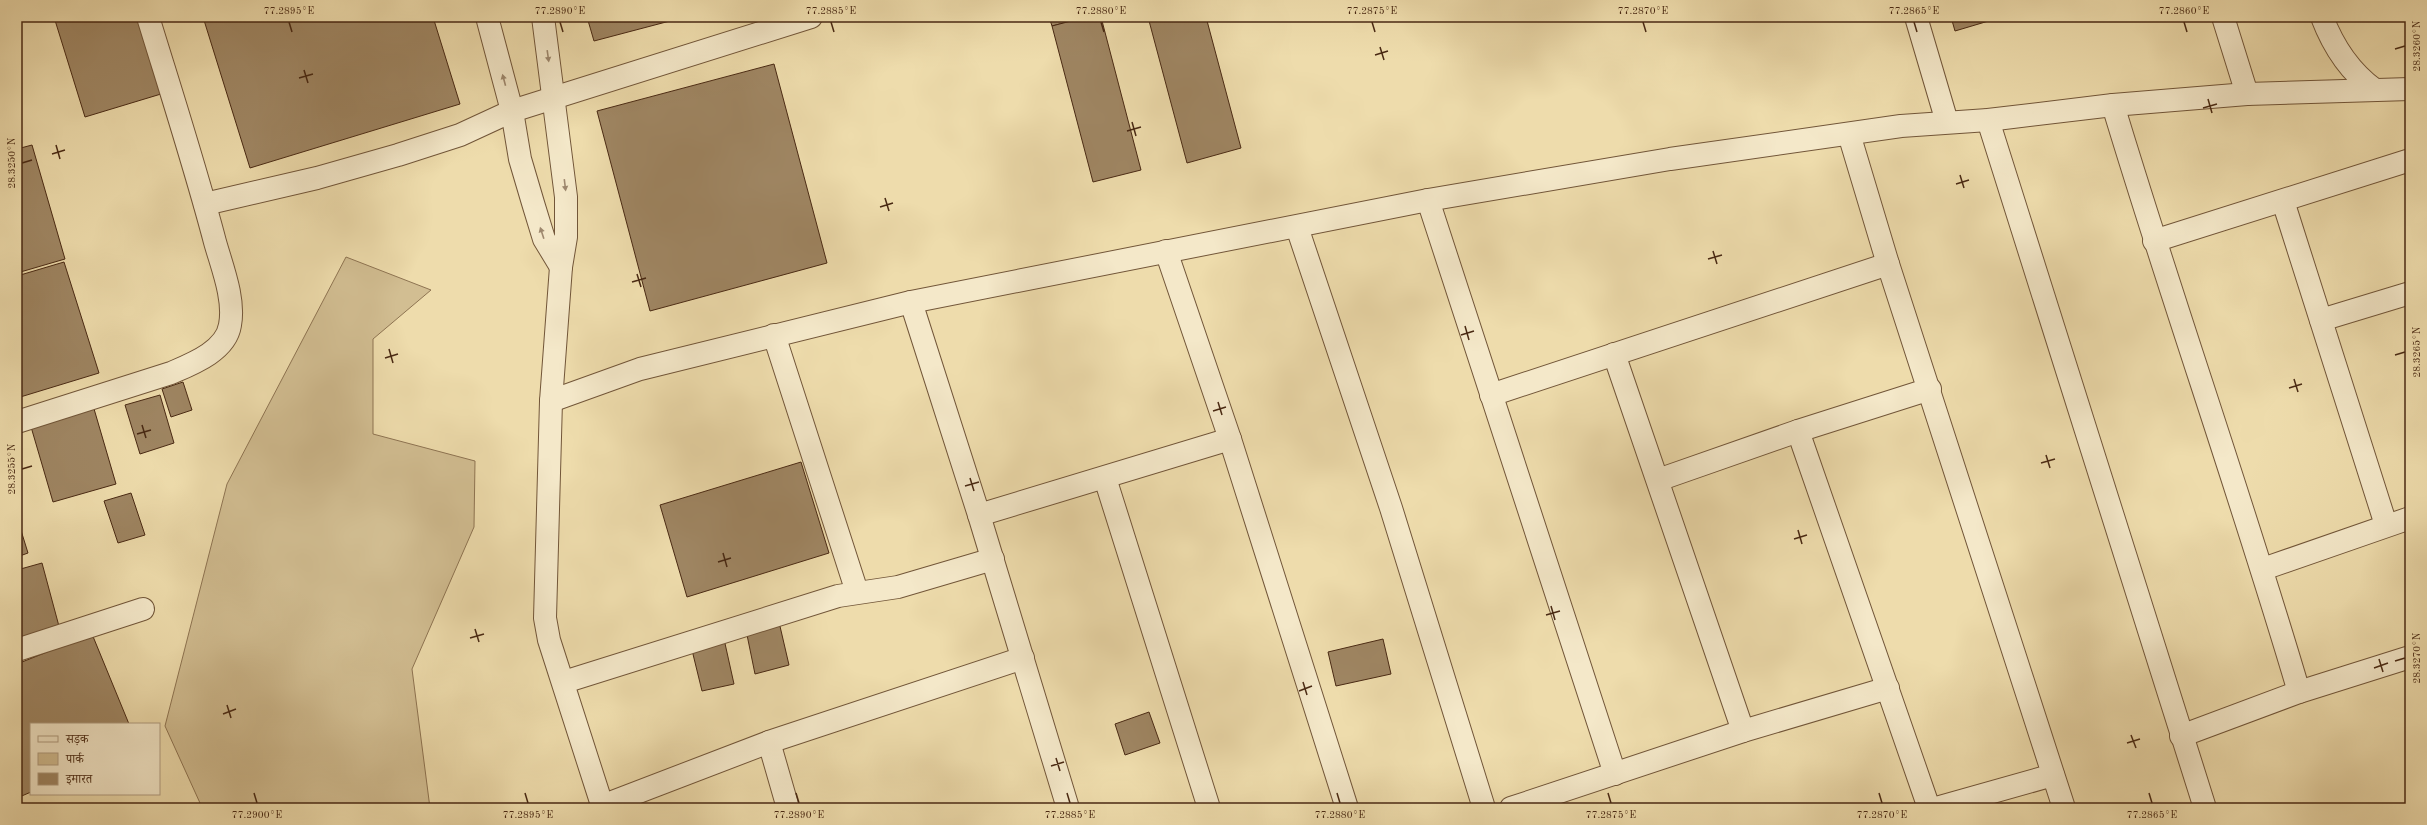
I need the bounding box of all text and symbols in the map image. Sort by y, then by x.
text: 77.2895°E [264,6,314,16]
text: 77.2890°E [535,6,585,16]
text: 77.2885°E [806,6,856,16]
text: 77.2880°E [1076,6,1126,16]
text: 77.2875°E [1347,6,1397,16]
text: 77.2870°E [1618,6,1668,16]
text: 77.2865°E [1889,6,1939,16]
text: 77.2860°E [2159,6,2209,16]
text: 28.3260°N [2412,20,2422,72]
one-way arrow [545,50,551,62]
one-way arrow [501,74,507,86]
text: 28.3250°N [7,137,17,189]
one-way arrow [562,178,568,191]
one-way arrow [539,227,545,239]
text: 28.3265°N [2412,326,2422,378]
text: 28.3255°N [7,443,17,495]
text: 28.3270°N [2412,632,2422,684]
legend [30,723,160,795]
text: सड़क [65,734,90,746]
text: पार्क [65,752,85,766]
text: इमारत [65,774,93,786]
text: 77.2900°E [232,810,282,820]
text: 77.2895°E [503,810,553,820]
text: 77.2890°E [774,810,824,820]
text: 77.2885°E [1045,810,1095,820]
text: 77.2880°E [1315,810,1365,820]
text: 77.2875°E [1586,810,1636,820]
text: 77.2870°E [1857,810,1907,820]
text: 77.2865°E [2127,810,2177,820]

